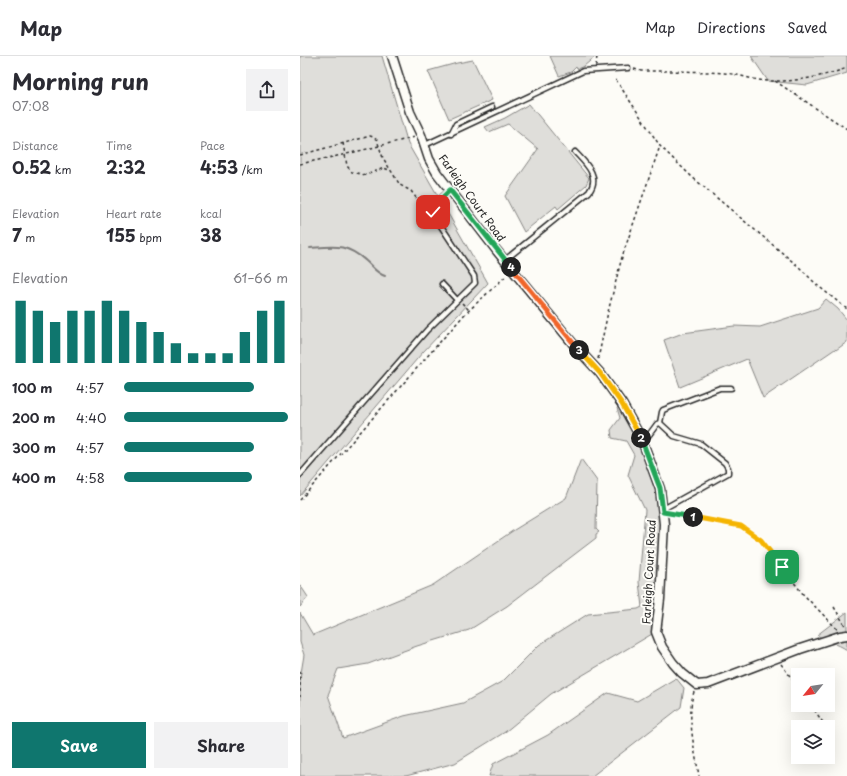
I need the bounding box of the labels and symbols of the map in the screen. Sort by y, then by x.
street label: Farleigh Court Road [435,150,510,245]
pin [416,195,450,229]
pin: 4 [501,257,521,277]
pin: 3 [569,340,589,360]
pin: 2 [631,428,651,448]
pin: 1 [683,507,703,527]
street label: Farleigh Court Road [637,519,660,625]
pin [765,550,799,584]
north arrow [791,668,835,712]

